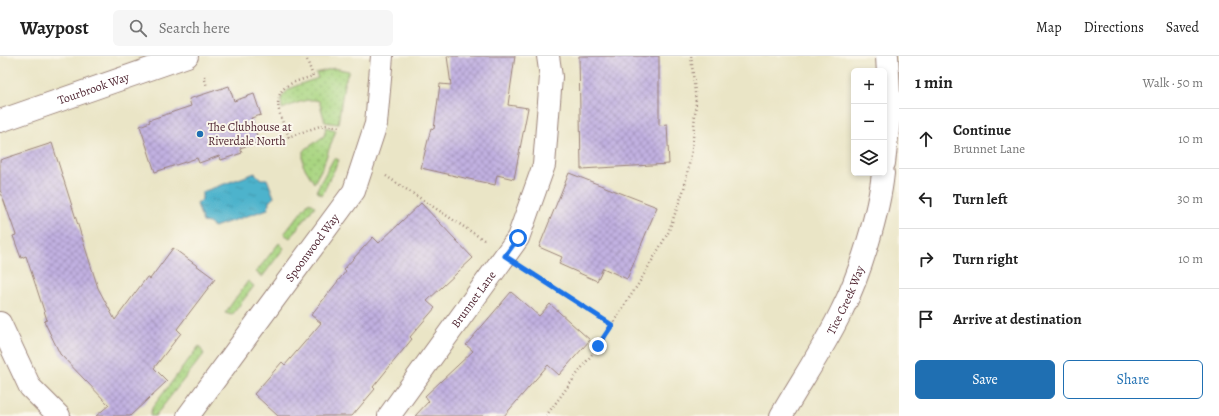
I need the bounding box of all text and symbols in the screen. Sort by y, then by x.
search box [113,10,393,46]
text: Waypost [20,15,89,41]
icon: search [127,17,149,39]
text: Search here [159,18,230,38]
text: Map [1036,18,1062,37]
text: Directions [1084,18,1144,37]
text: Saved [1166,18,1199,37]
street label: Tourbrook Way [56,68,132,108]
map controls [851,68,887,176]
button: + [851,68,887,104]
text: 1 min [915,71,953,94]
text: Walk · 50 m [1143,74,1203,91]
button: − [851,104,887,140]
place label: The Clubhouse at Riverdale North [208,119,292,149]
text: Continue [953,120,1011,140]
icon: ahead [915,128,937,150]
marker: The Clubhouse at Riverdale North [195,129,205,139]
text: 10 m [1178,130,1203,147]
button: layers [851,140,887,176]
text: Brunnet Lane [953,140,1025,157]
icon: left [915,188,937,210]
text: Turn left [953,189,1008,209]
text: 30 m [1177,190,1203,207]
street label: Spoonwood Way [282,210,343,285]
route start [509,229,527,247]
icon: right [915,248,937,270]
text: Turn right [953,249,1018,269]
text: 10 m [1178,250,1203,267]
street label: Tice Creek Way [823,263,868,337]
street label: Brunnet Lane [447,268,500,331]
icon: arrive [915,308,937,330]
text: Arrive at destination [953,309,1082,329]
route end [589,337,607,355]
button: Save [915,360,1055,399]
button: Share [1063,360,1203,399]

